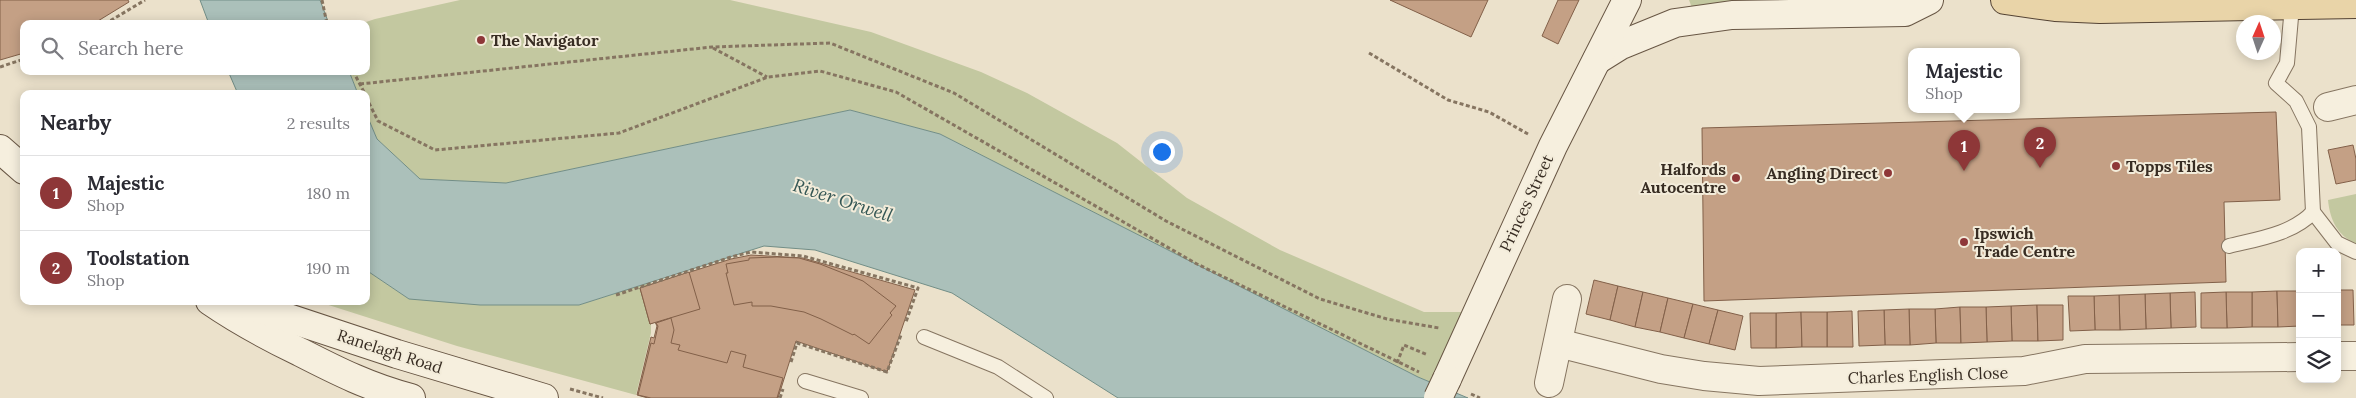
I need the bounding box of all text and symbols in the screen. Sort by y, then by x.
north arrow [2236,15,2281,60]
search box [20,20,370,75]
place label: The Navigator [491,30,599,50]
icon: search [38,34,66,62]
marker: The Navigator [475,34,487,46]
text: Search here [78,36,184,60]
popup [1908,48,2020,113]
text: Majestic [1925,59,2003,83]
text: Shop [1925,83,1963,103]
text: Nearby [40,109,111,136]
text: 2 results [287,113,350,133]
pin: 2 [2024,127,2056,168]
pin: 1 [1948,130,1980,171]
your location [1149,139,1175,165]
street label: Princes Street [1495,151,1558,255]
place label: Topps Tiles [2126,156,2213,176]
place label: Halfords Autocentre [1640,159,1726,197]
marker: Topps Tiles [2110,160,2122,172]
place label: Angling Direct [1766,163,1878,183]
marker: Angling Direct [1882,167,1894,179]
text: Majestic [87,171,164,195]
marker: Halfords Autocentre [1730,172,1742,184]
water label: River Orwell [790,173,896,227]
text: 1 [53,183,59,203]
text: 180 m [307,183,350,203]
text: Shop [87,195,125,215]
place label: Ipswich Trade Centre [1974,223,2076,261]
marker: Ipswich Trade Centre [1958,236,1970,248]
text: Toolstation [87,246,190,270]
map controls [2296,248,2341,383]
button: + [2296,248,2341,293]
text: 2 [52,258,60,278]
text: 190 m [306,258,350,278]
text: Shop [87,270,125,290]
button: − [2296,293,2341,338]
street label: Ranelagh Road [335,325,446,378]
button: layers [2296,338,2341,383]
street label: Charles English Close [1847,362,2009,388]

